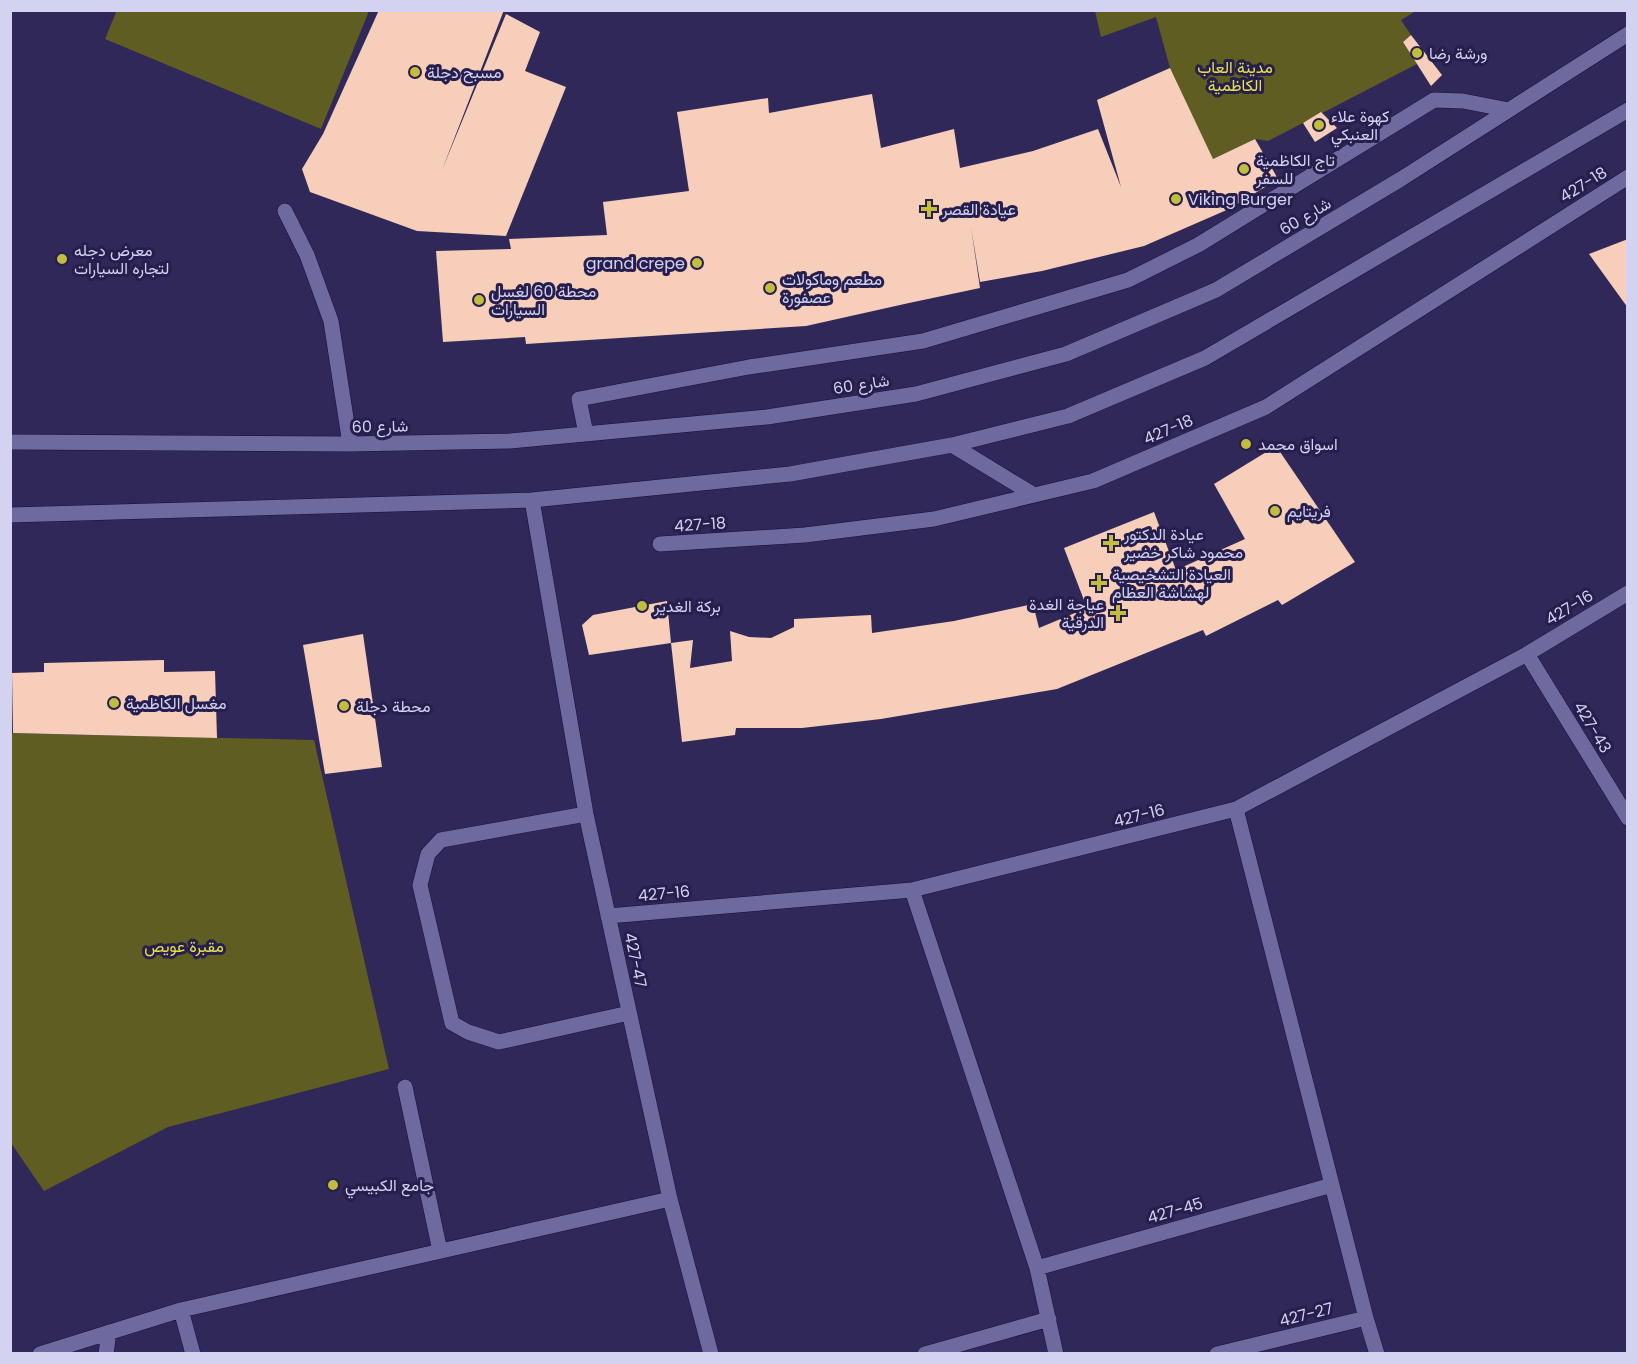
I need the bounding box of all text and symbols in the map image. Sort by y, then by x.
place label: ورشة رضا [1429,42,1487,65]
marker: ورشة رضا [1410,46,1424,60]
park label: مدينة العاب الكاظمية [1197,56,1273,97]
place label: مسبح دجلة [427,61,502,84]
marker: مسبح دجلة [408,65,422,79]
place label: كهوة علاء العنبكي [1331,105,1389,148]
marker: كهوة علاء العنبكي [1312,118,1326,132]
place label: تاج الكاظمية للسفر [1255,149,1335,190]
street label: 427-18 [1555,161,1611,208]
marker: تاج الكاظمية للسفر [1237,162,1251,176]
place label: Viking Burger [1188,188,1293,211]
marker: Viking Burger [1169,192,1183,206]
street label: شارع 60 [1275,192,1335,241]
place label: عيادة القصر [941,198,1016,221]
marker: عيادة القصر [920,200,938,218]
place label: معرض دجله لتجاره السيارات [74,239,169,280]
marker: معرض دجله لتجاره السيارات [55,252,69,266]
place label: grand crepe [586,252,685,275]
marker: grand crepe [690,256,704,270]
place label: مطعم وماكولات عصفورة [782,268,882,309]
place label: محطة 60 لغسل السيارات [491,280,596,321]
marker: مطعم وماكولات عصفورة [763,281,777,295]
marker: محطة 60 لغسل السيارات [472,293,486,307]
street label: شارع 60 [831,369,891,400]
street label: 427-18 [1140,409,1197,450]
street label: شارع 60 [351,415,409,438]
place label: اسواق محمد [1258,433,1338,456]
marker: اسواق محمد [1239,437,1253,451]
place label: فريتايم [1287,500,1331,523]
marker: فريتايم [1268,504,1282,518]
street label: 427-18 [673,511,727,538]
place label: عيادة الدكتور محمود شاكر خضير [1123,523,1243,564]
marker: عيادة الدكتور محمود شاكر خضير [1102,534,1120,552]
place label: العيادة التشخيصية لهشاشة العظام [1112,563,1231,604]
marker: العيادة التشخيصية لهشاشة العظام [1090,574,1108,592]
street label: 427-16 [1541,584,1598,631]
place label: عياجة الغدة الدرقية [1029,593,1104,634]
place label: بركة الغدير [653,595,721,618]
marker: بركة الغدير [635,599,649,613]
marker: عياجة الغدة الدرقية [1109,604,1127,622]
place label: مغسل الكاظمية [126,692,227,715]
place label: محطة دجلة [356,695,431,718]
marker: مغسل الكاظمية [107,696,121,710]
street label: 427-43 [1568,697,1617,757]
marker: محطة دجلة [337,699,351,713]
street label: 427-16 [1111,798,1167,833]
street label: 427-16 [637,880,691,907]
street label: 427-47 [618,931,653,990]
park label: مقبرة عويص [144,935,224,958]
place label: جامع الكبيسي [345,1174,434,1199]
marker: جامع الكبيسي [326,1178,340,1192]
street label: 427-45 [1145,1192,1206,1229]
street label: 427-27 [1277,1297,1336,1332]

